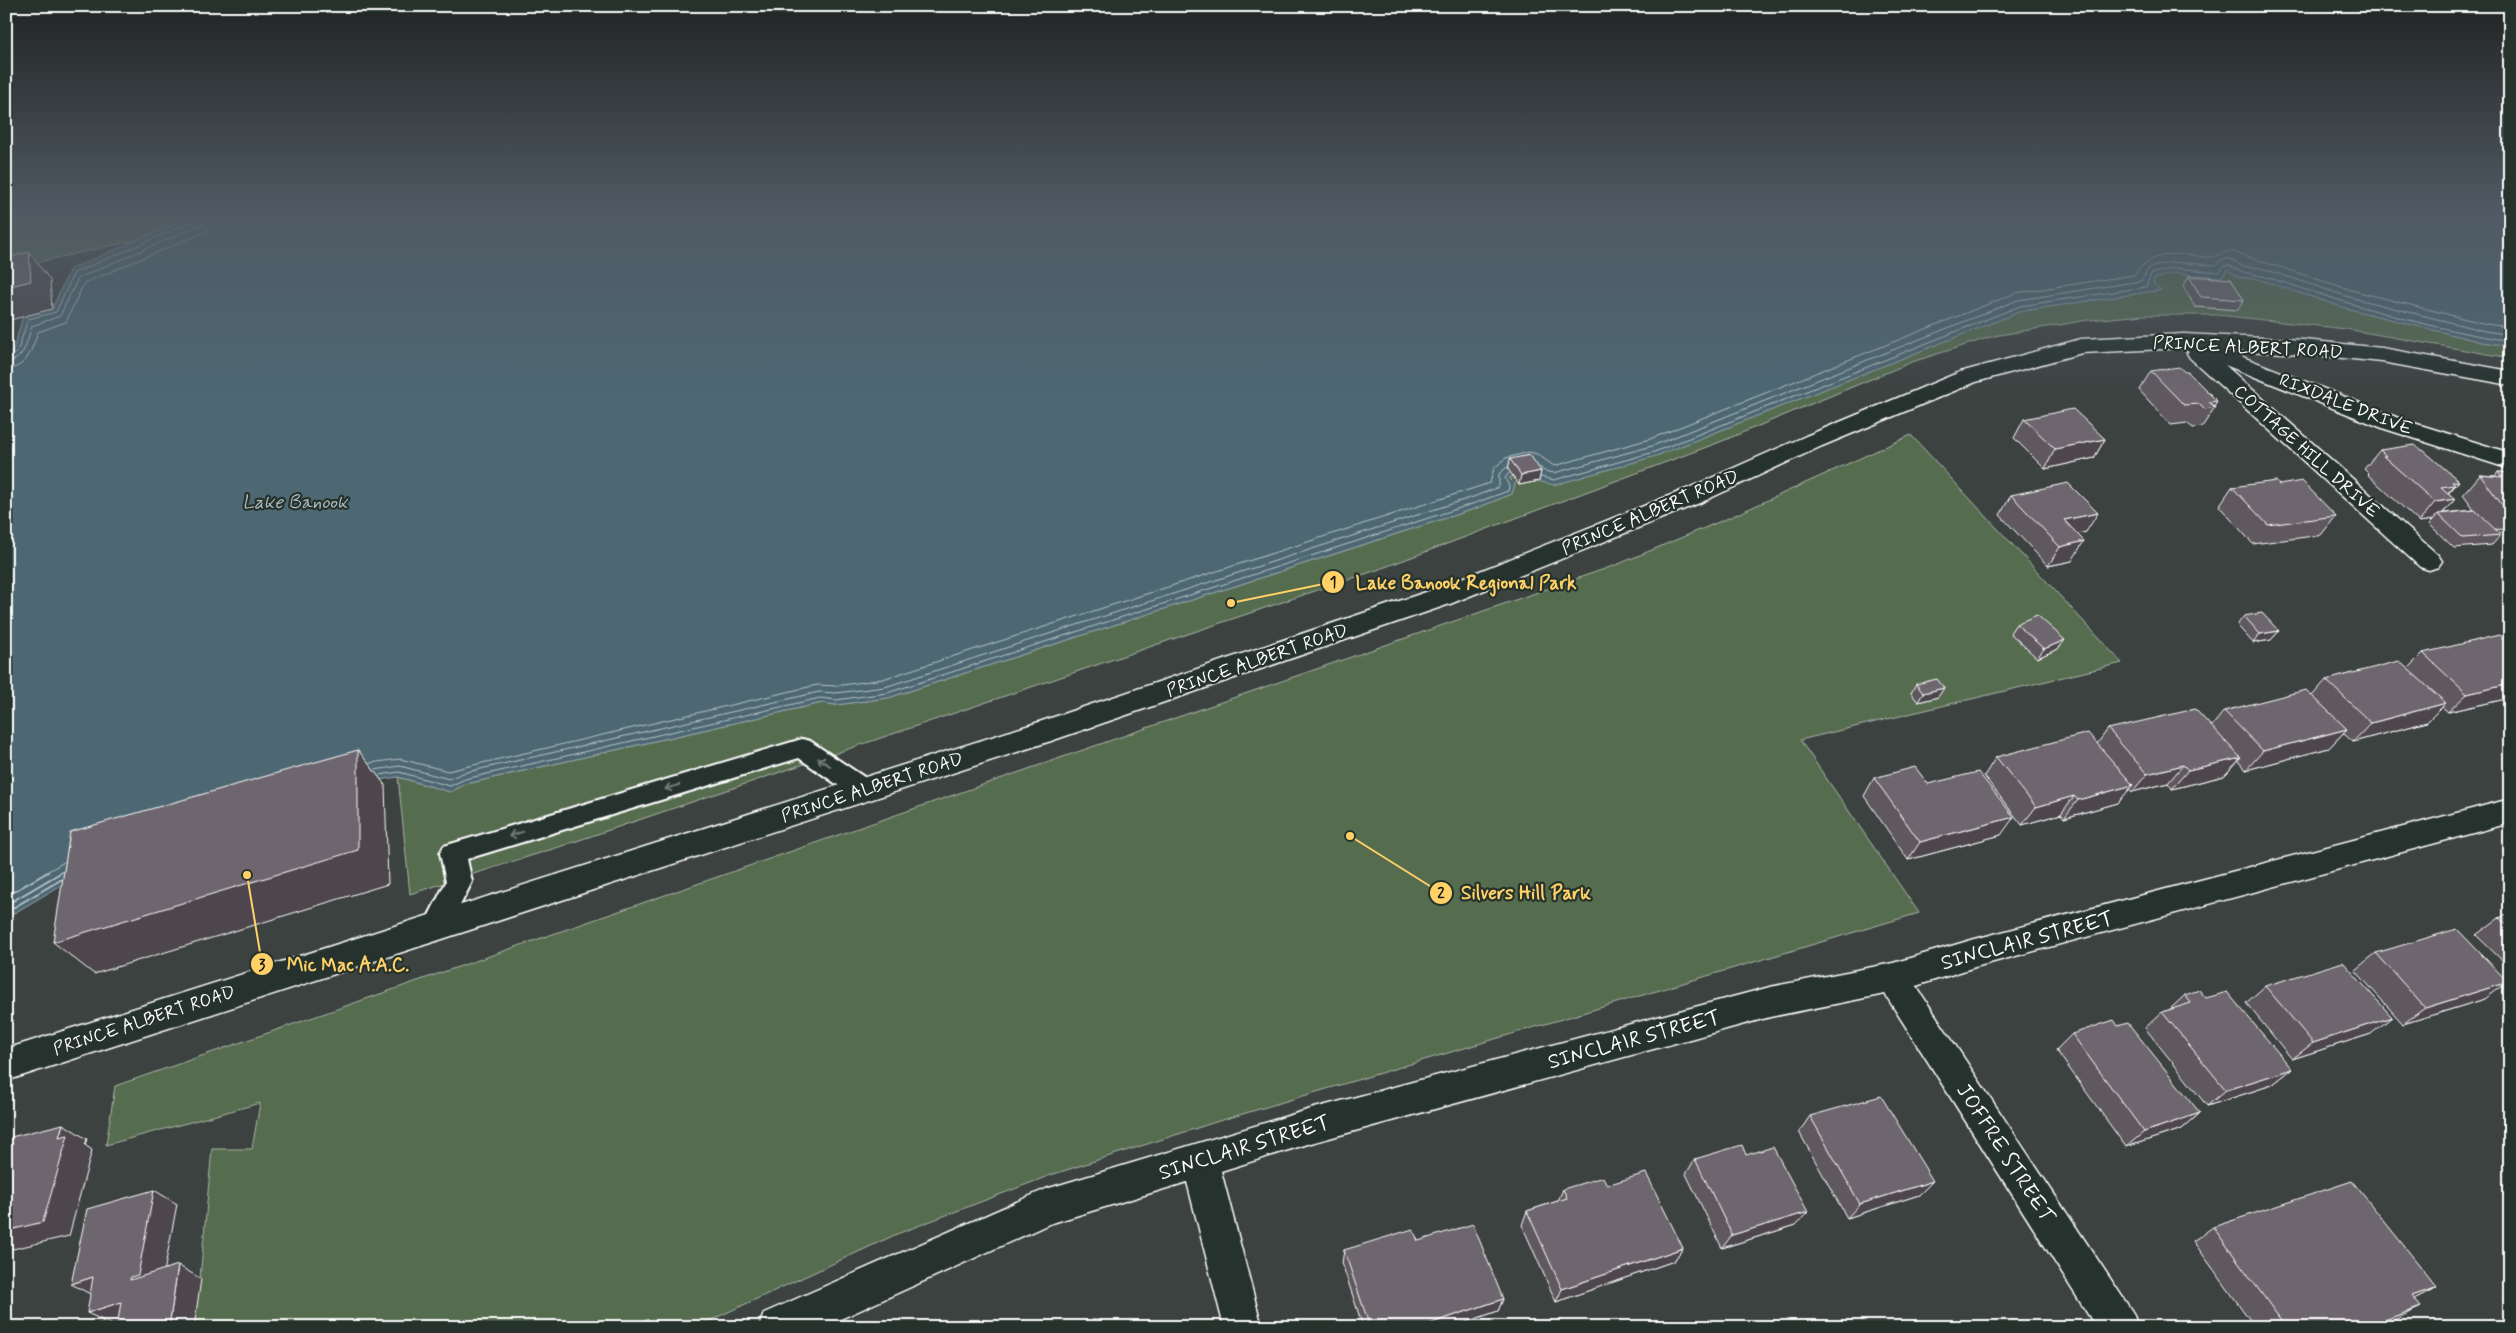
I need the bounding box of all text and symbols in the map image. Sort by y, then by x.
street label: PRINCE ALBERT ROAD [2152,331,2344,365]
street label: RIXDALE DRIVE [2275,368,2416,442]
street label: COTTAGE HILL DRIVE [2228,380,2385,524]
street label: PRINCE ALBERT ROAD [1558,465,1743,561]
water label: Lake Banook [242,490,349,515]
callout: Lake Banook Regional Park [1321,565,1586,599]
text: Lake Banook Regional Park [1355,571,1577,597]
text: 1 [1330,573,1336,593]
street label: PRINCE ALBERT ROAD [1163,619,1351,703]
street label: PRINCE ALBERT ROAD [778,747,966,829]
one-way arrow [817,757,831,767]
one-way arrow [664,783,680,792]
one-way arrow [508,829,524,839]
callout: Silvers Hill Park [1428,876,1599,910]
text: Silvers Hill Park [1461,881,1591,906]
text: 2 [1437,884,1445,904]
street label: SINCLAIR STREET [1938,904,2117,977]
callout: Mic Mac A.A.C. [250,947,420,981]
text: Mic Mac A.A.C. [287,953,409,978]
text: 3 [259,956,266,976]
street label: PRINCE ALBERT ROAD [50,980,238,1062]
street label: SINCLAIR STREET [1545,1003,1724,1076]
street label: JOFFRE STREET [1950,1078,2061,1229]
street label: SINCLAIR STREET [1155,1109,1333,1187]

